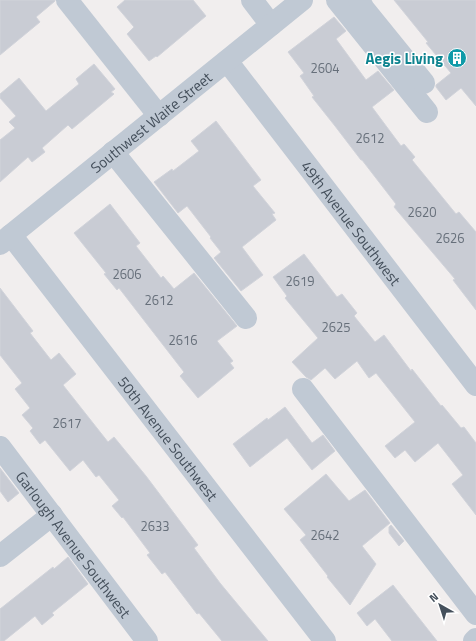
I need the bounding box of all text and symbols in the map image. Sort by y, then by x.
place label: Aegis Living [366,47,443,70]
building icon: Aegis Living [446,47,468,69]
house number: 2604 [310,58,340,78]
street label: Southwest Waite Street [85,65,217,178]
house number: 2612 [355,128,385,148]
street label: 49th Avenue Southwest [296,155,407,291]
house number: 2620 [407,202,437,222]
house number: 2626 [435,228,465,248]
house number: 2606 [112,264,142,284]
house number: 2619 [285,271,315,291]
house number: 2612 [144,290,174,310]
house number: 2625 [321,317,351,337]
house number: 2616 [168,330,198,350]
street label: 50th Avenue Southwest [113,371,224,506]
house number: 2617 [52,413,82,433]
street label: Garlough Avenue Southwest [10,466,137,623]
house number: 2633 [140,516,170,536]
house number: 2642 [310,525,340,545]
north arrow [420,585,460,625]
text: N [426,589,442,606]

